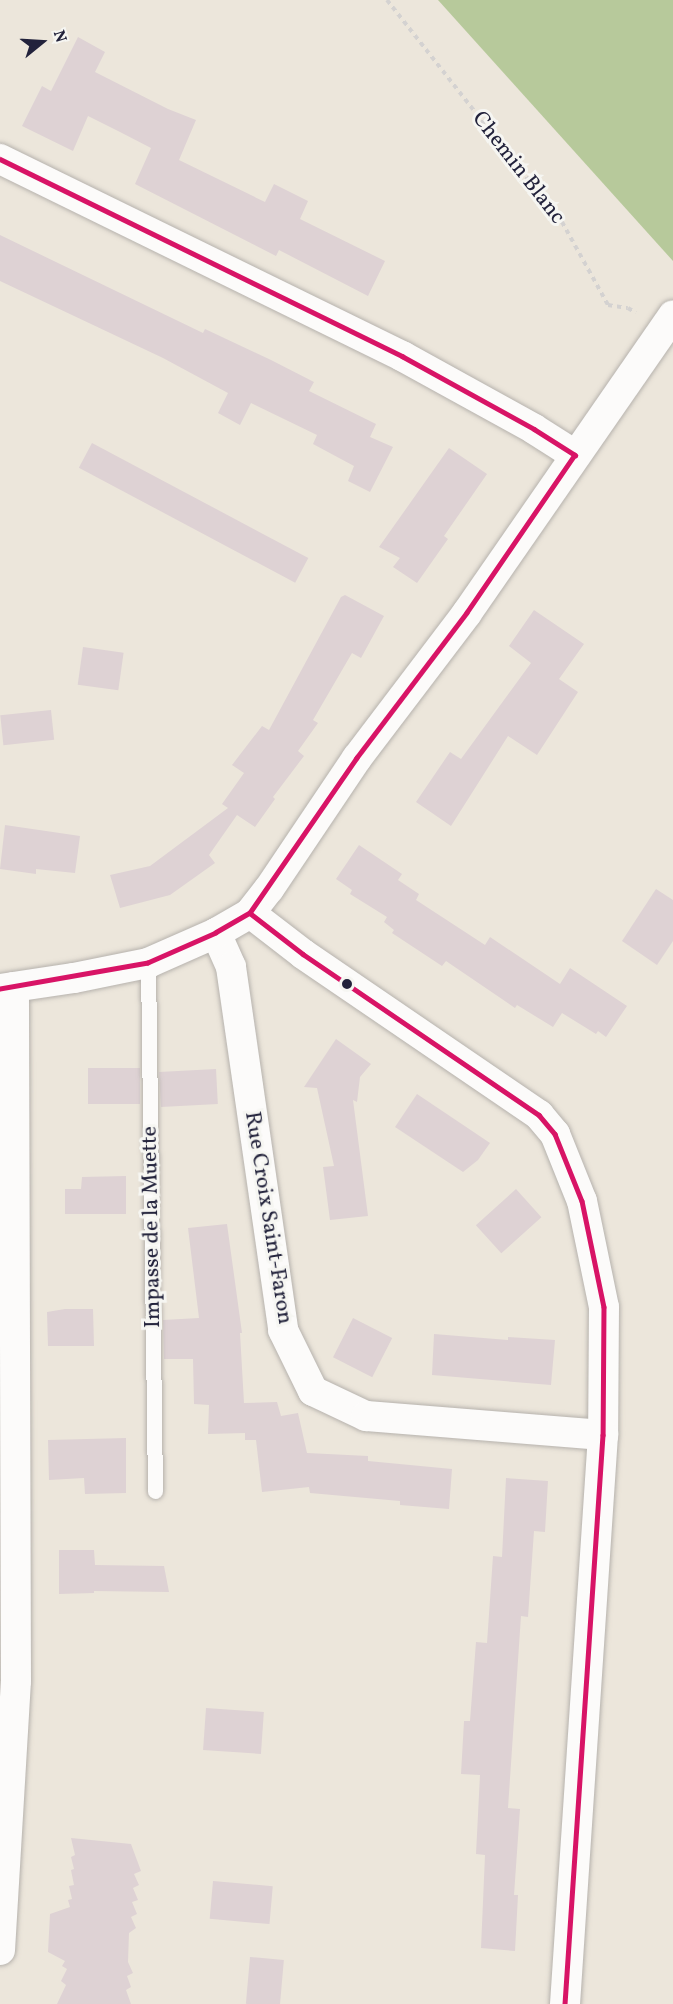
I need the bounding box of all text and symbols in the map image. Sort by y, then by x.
north arrow [12,12,72,72]
text: N [47,28,71,45]
street label: Chemin Blanc [466,106,570,230]
unlabelled marker [341,978,353,990]
street label: Rue Croix Saint-Faron [238,1110,298,1326]
street label: Impasse de la Muette [137,1126,167,1328]

